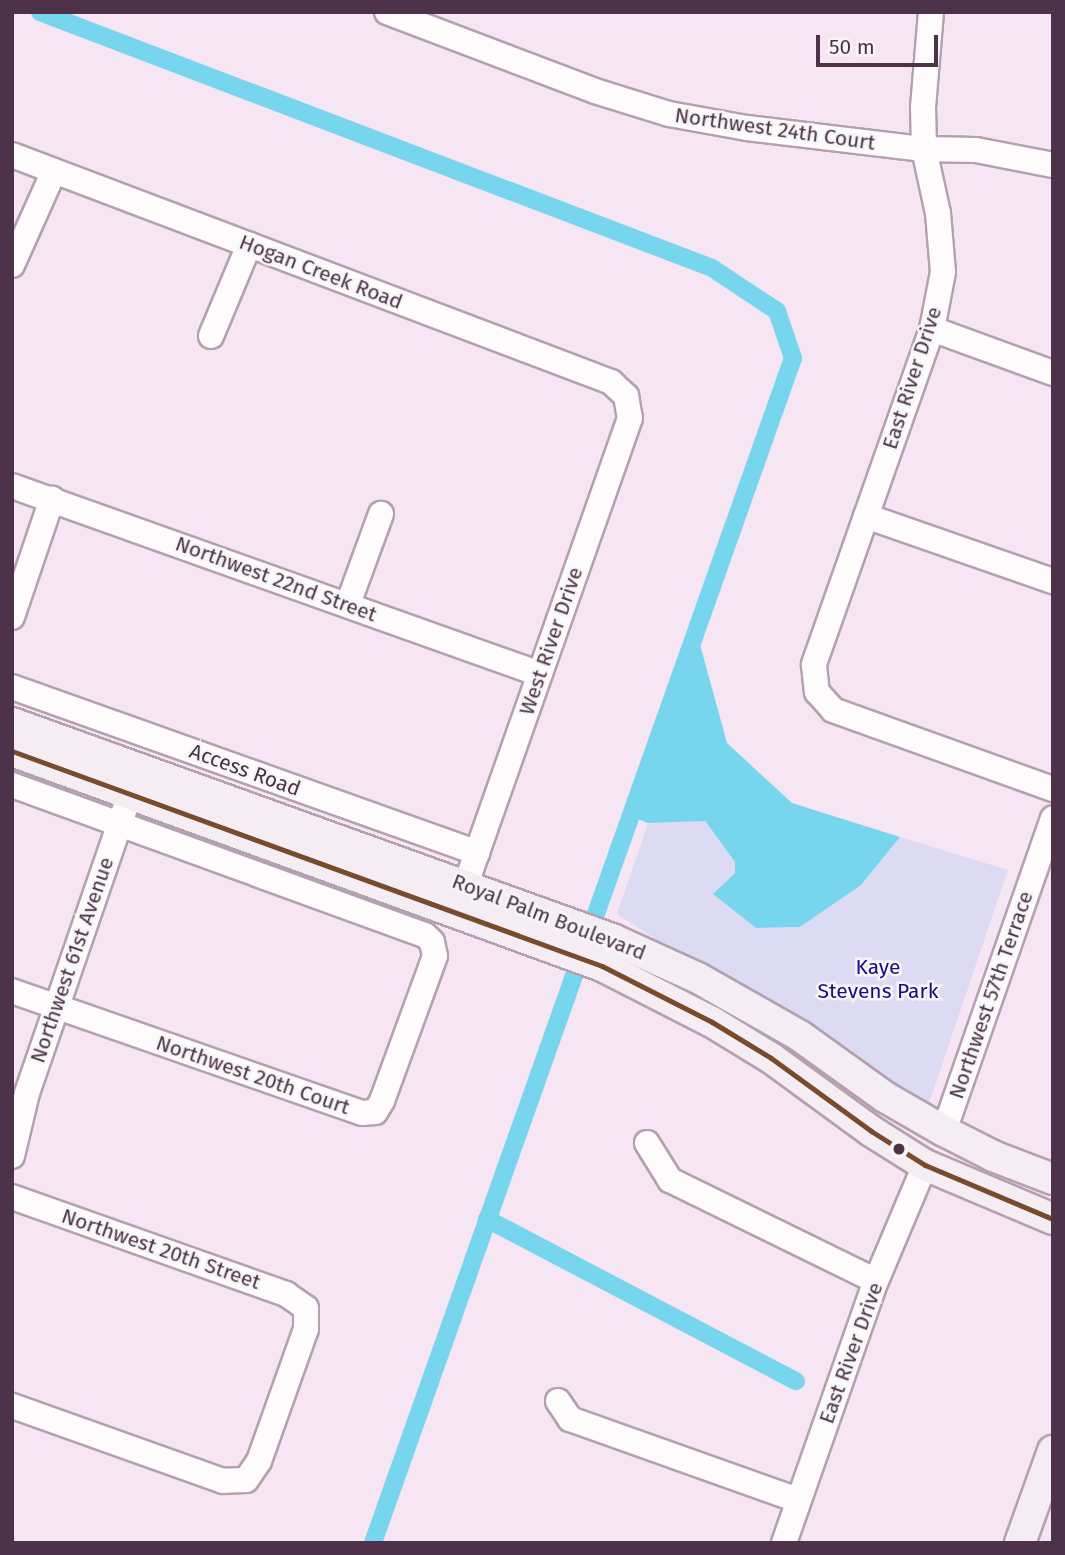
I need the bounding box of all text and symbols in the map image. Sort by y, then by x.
scale bar [820,21,942,65]
text: 50 m [829,34,875,60]
street label: Northwest 24th Court [673,102,877,156]
street label: Hogan Creek Road [236,229,406,315]
street label: East River Drive [877,304,947,452]
street label: Northwest 22nd Street [172,531,380,627]
street label: West River Drive [514,564,588,718]
street label: Access Road [186,738,304,802]
street label: Northwest 61st Avenue [25,854,119,1066]
street label: Royal Palm Boulevard [449,868,649,966]
street label: Northwest 57th Terrace [944,888,1038,1102]
park label: Kaye Stevens Park [818,954,938,1004]
street label: Northwest 20th Court [153,1030,353,1120]
unlabelled marker [892,1142,906,1156]
street label: Northwest 20th Street [58,1203,264,1295]
street label: East River Drive [814,1279,888,1427]

